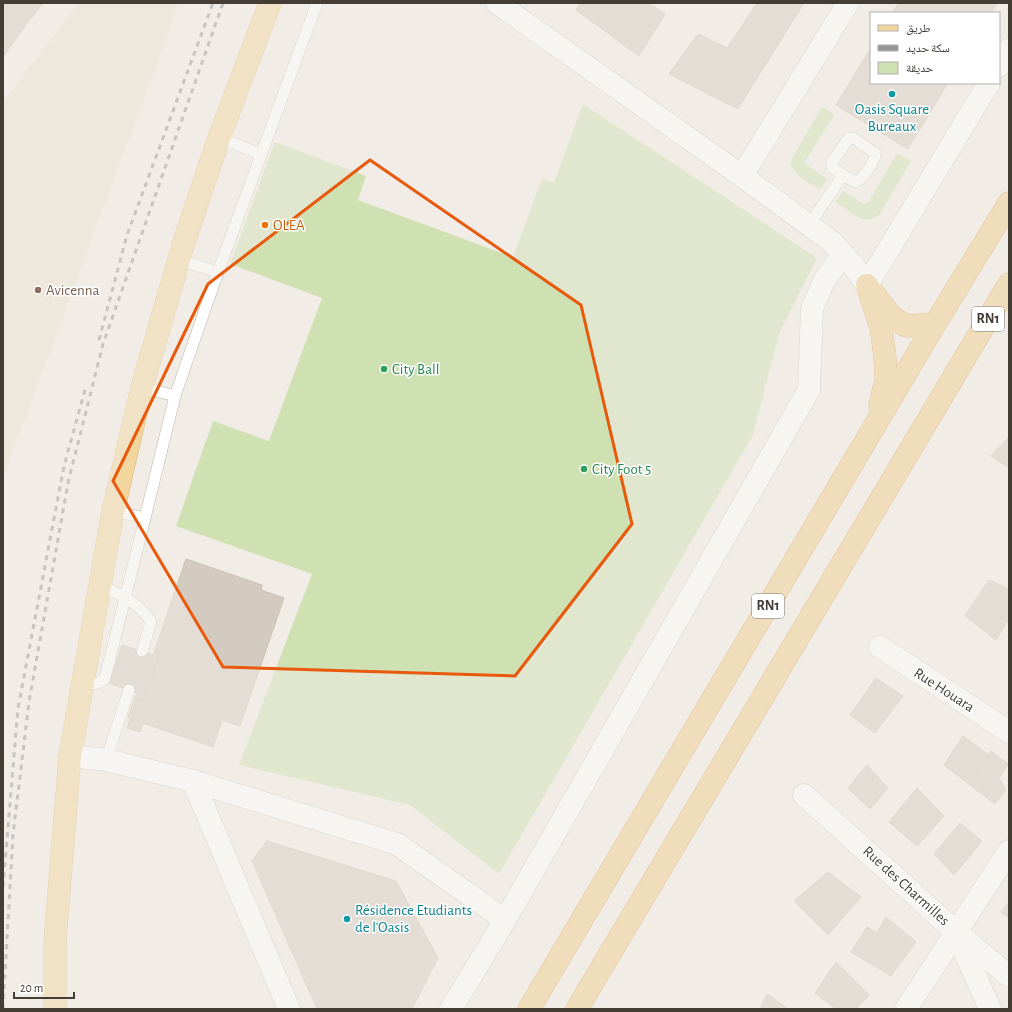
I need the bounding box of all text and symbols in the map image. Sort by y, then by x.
legend [870,12,1000,84]
text: طريق [906,22,931,35]
text: سكة حديد [906,42,950,55]
text: حديقة [906,62,934,75]
marker: Oasis Square Bureaux [887,89,897,99]
place label: Oasis Square Bureaux [855,102,929,134]
place label: OLEA [273,218,305,233]
marker: OLEA [260,220,270,230]
place label: Avicenna [46,283,99,298]
marker: Avicenna [33,285,43,295]
road number: RN1 [972,307,1004,331]
place label: City Ball [392,362,440,377]
marker: City Ball [379,364,389,374]
place label: City Foot 5 [592,462,651,477]
marker: City Foot 5 [579,464,589,474]
road number: RN1 [752,594,784,618]
street label: Rue Houara [911,665,977,715]
street label: Rue des Charmilles [860,843,952,929]
place label: Résidence Etudiants de l'Oasis [355,903,472,935]
marker: Résidence Etudiants de l'Oasis [342,914,352,924]
scale bar [14,974,74,1000]
text: 20 m [20,982,43,994]

